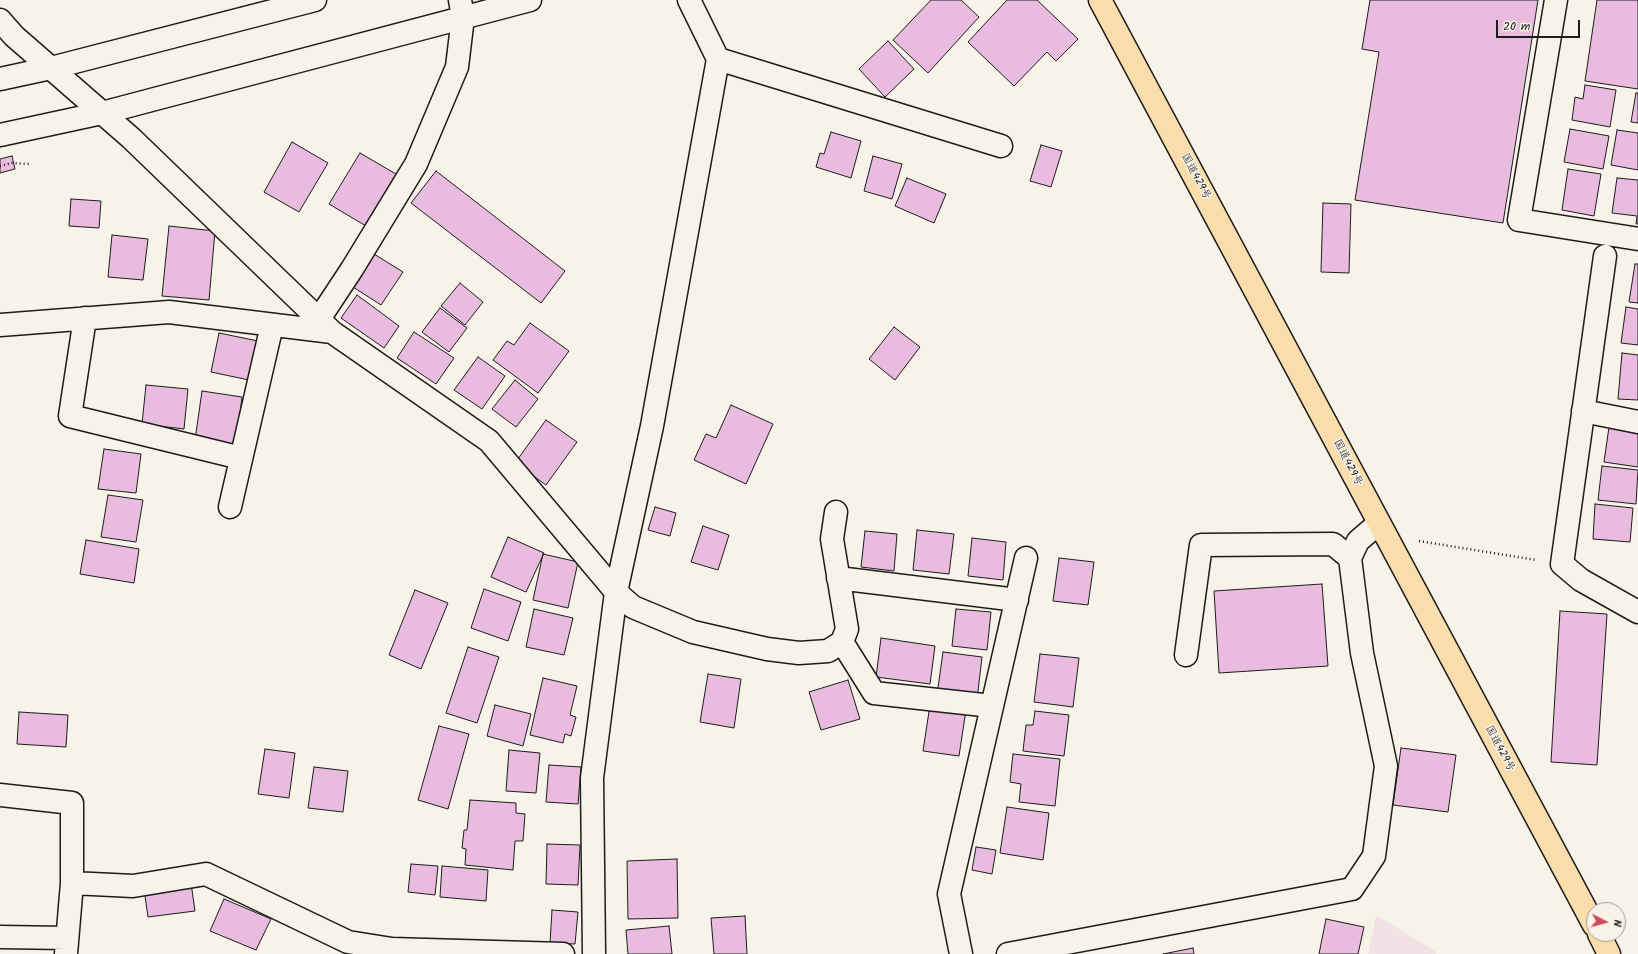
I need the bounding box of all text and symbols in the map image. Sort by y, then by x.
scale bar [1498,12,1582,38]
text: 20 m [1503,17,1530,36]
street label: 国道429号 [1177,151,1213,203]
street label: 国道429号 [1330,437,1364,489]
street label: 国道429号 [1481,723,1517,775]
north arrow [1586,902,1626,942]
text: N [1608,919,1626,928]

